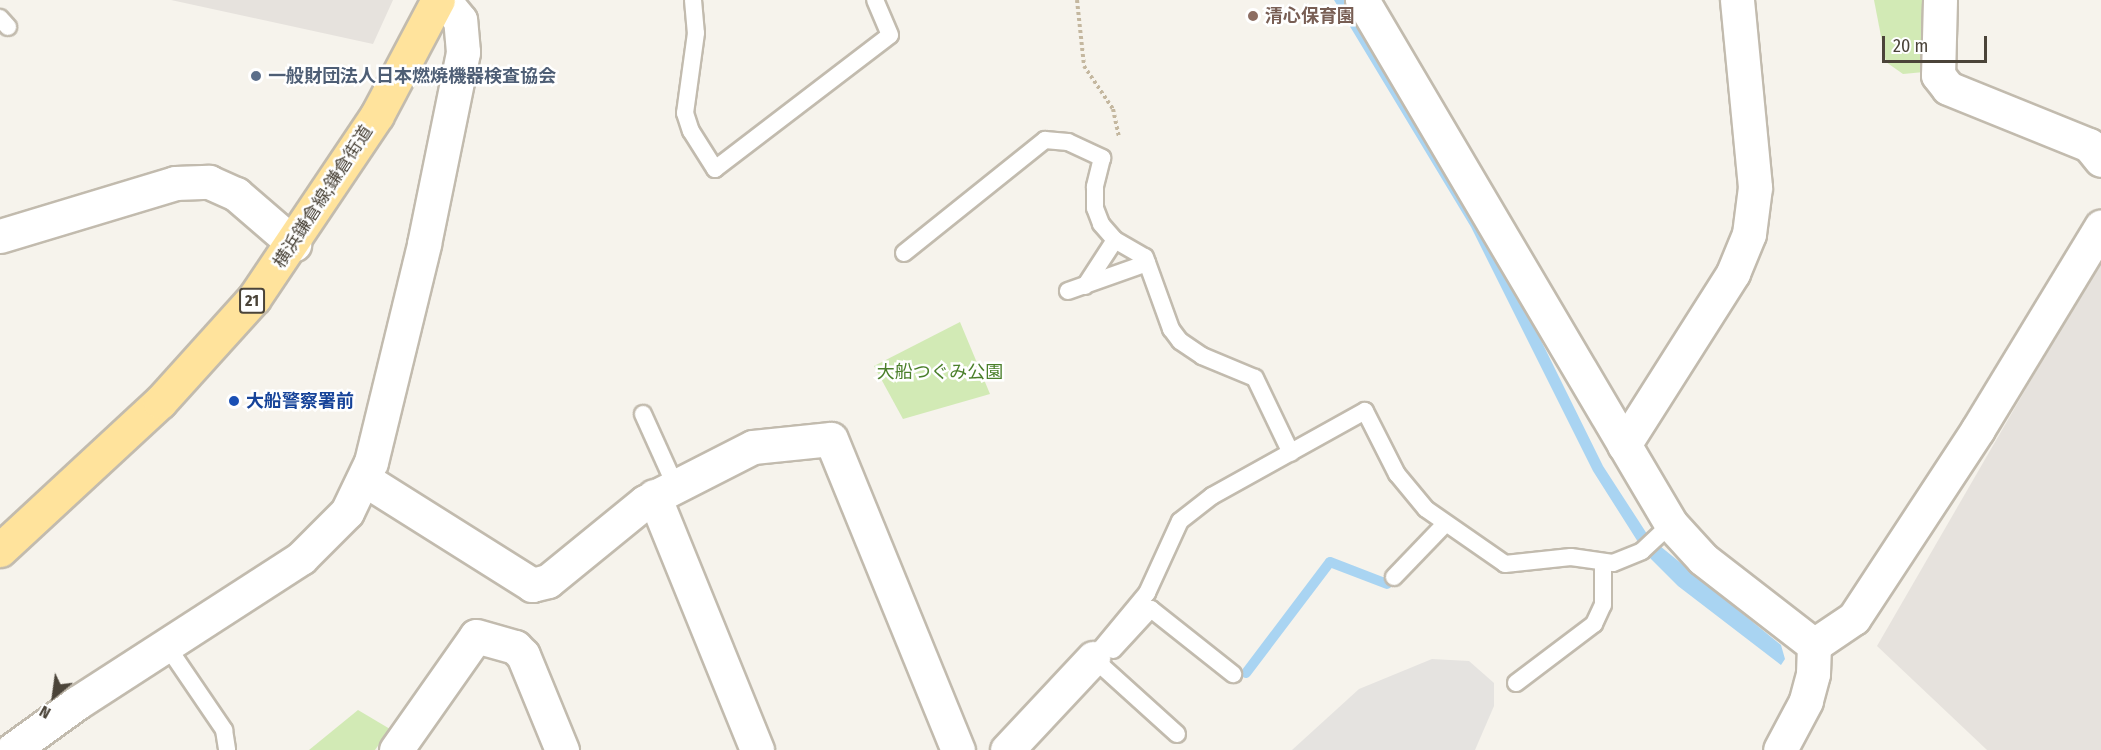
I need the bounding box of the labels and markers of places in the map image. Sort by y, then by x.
place label: 清心保育園 [1265,5,1355,27]
marker: 清心保育園 [1246,9,1260,23]
place label: 一般財団法人日本燃焼機器検査協会 [268,65,556,87]
marker: 一般財団法人日本燃焼機器検査協会 [249,69,263,83]
place label: 大船警察署前 [246,390,354,412]
marker: 大船警察署前 [227,394,241,408]

